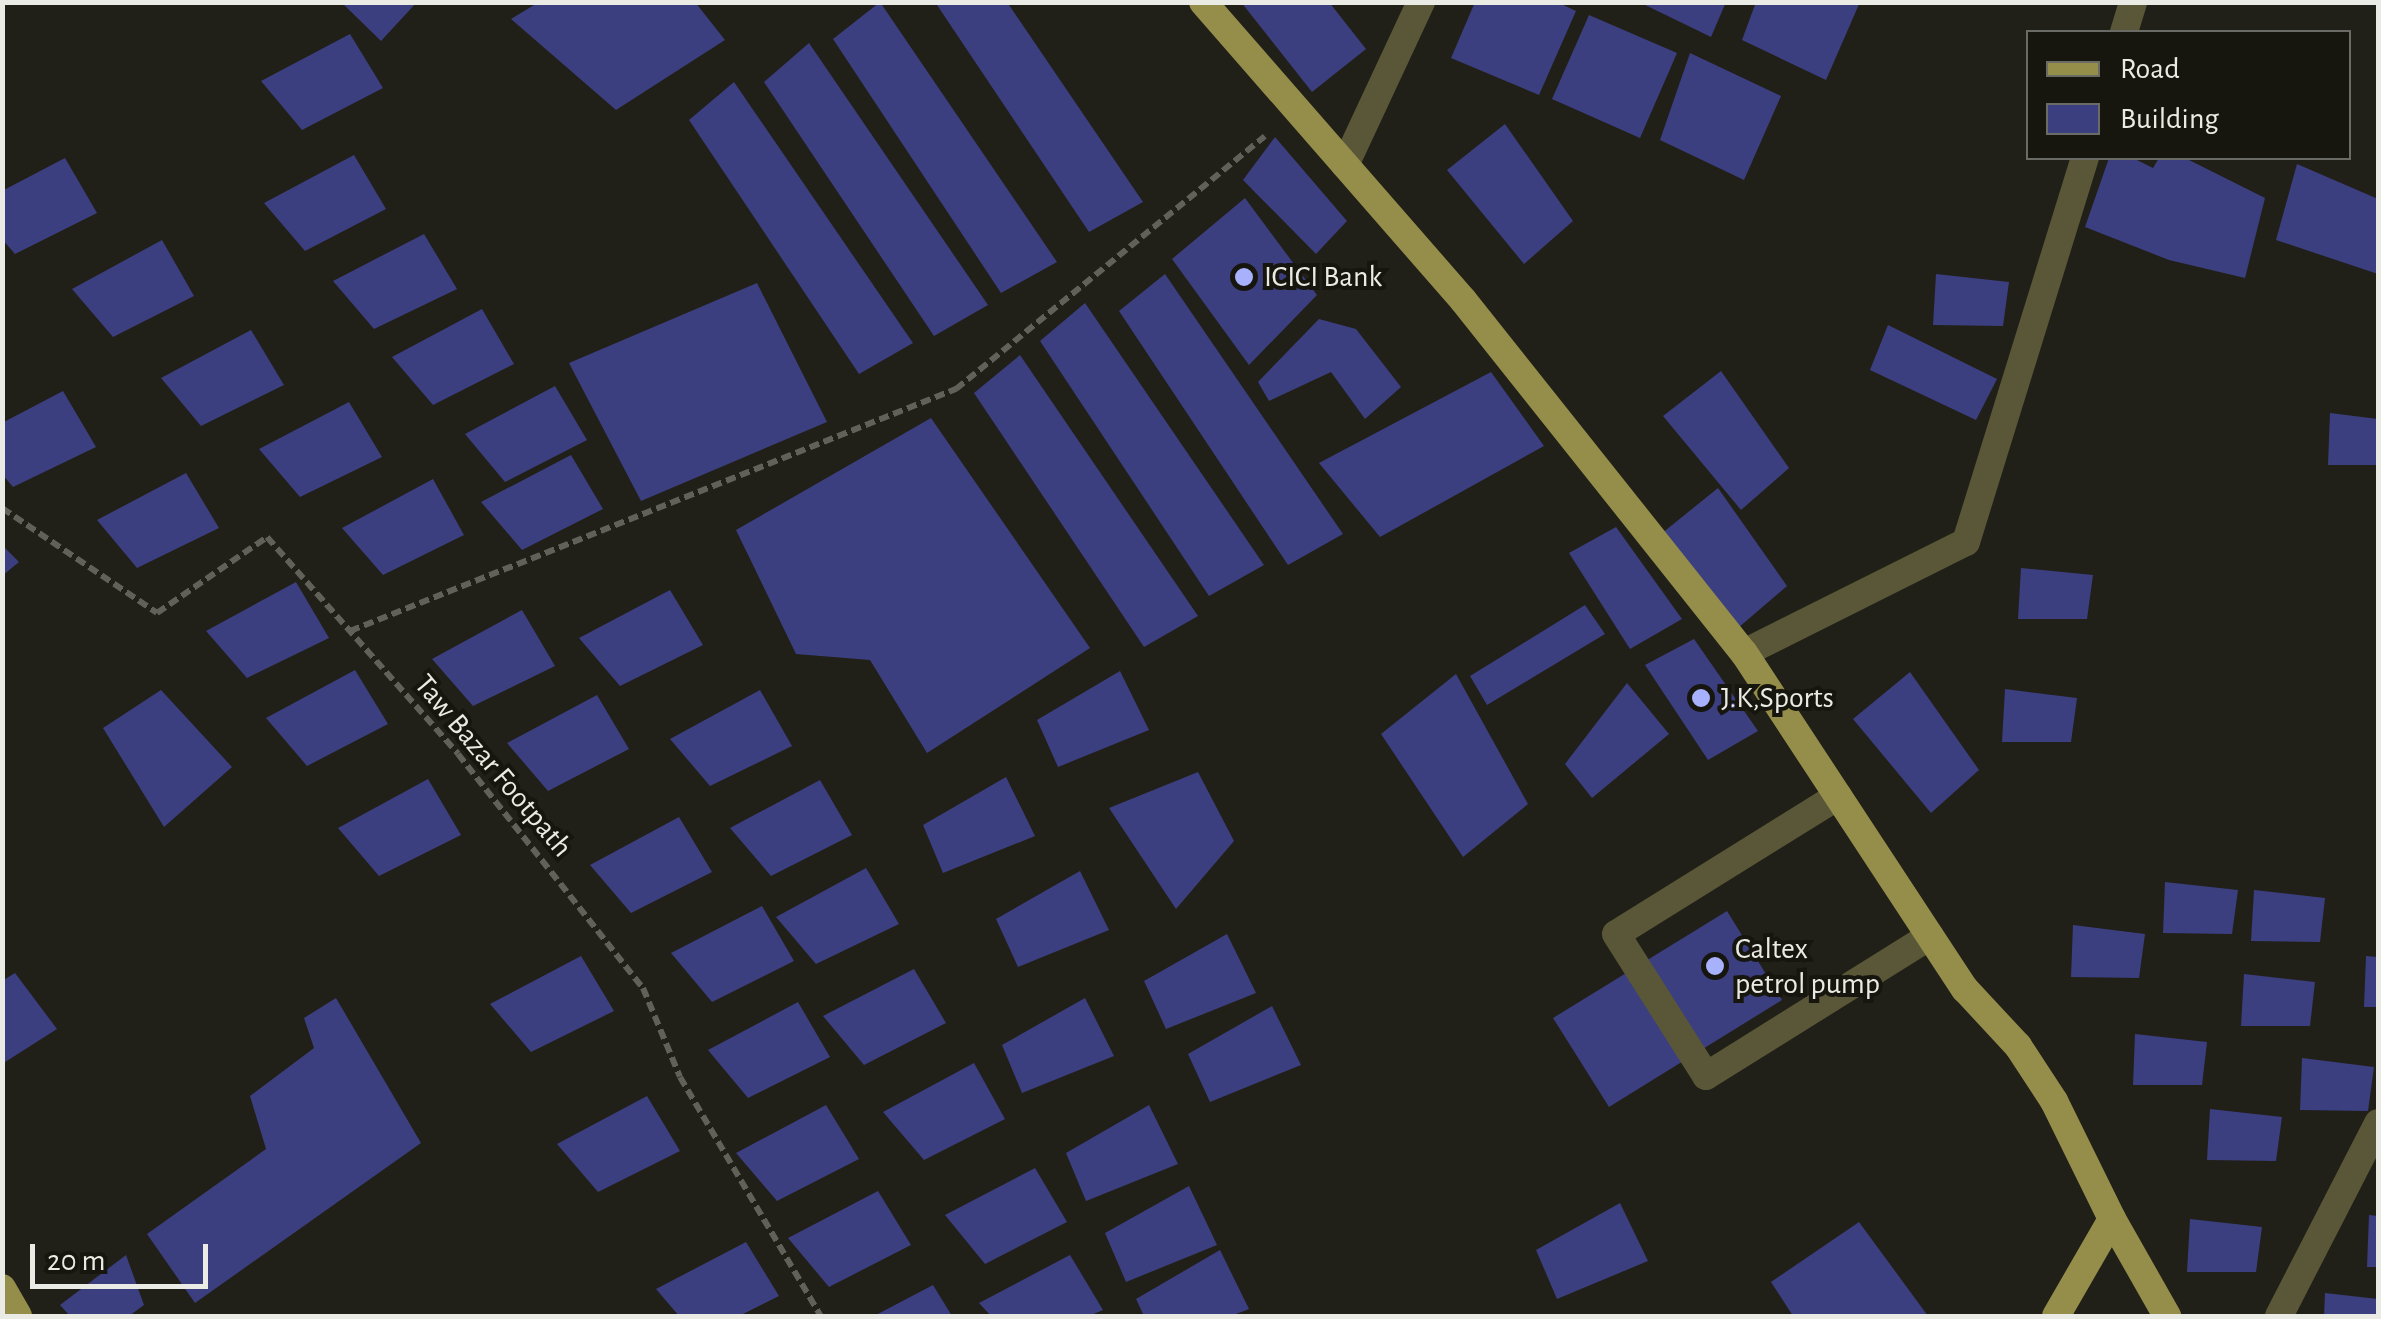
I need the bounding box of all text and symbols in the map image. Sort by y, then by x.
legend [2026,30,2351,160]
text: Road [2120,54,2180,84]
text: Building [2120,104,2219,134]
place label: ICICI Bank [1264,259,1382,295]
marker: ICICI Bank [1233,266,1255,288]
street label: Taw Bazar Footpath [406,667,580,865]
place label: J.K,Sports [1721,680,1834,716]
marker: J.K,Sports [1690,687,1712,709]
place label: Caltex petrol pump [1735,931,1880,1002]
marker: Caltex petrol pump [1704,955,1726,977]
scale bar [35,1224,212,1286]
text: 20 m [47,1246,105,1276]

